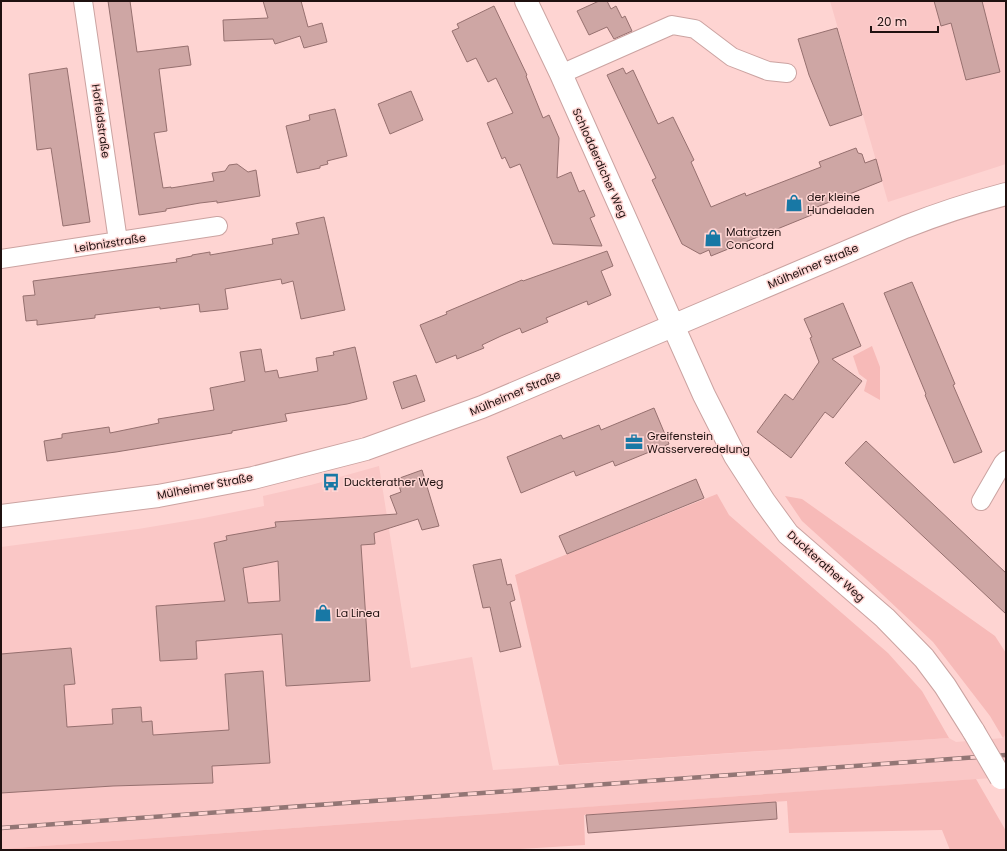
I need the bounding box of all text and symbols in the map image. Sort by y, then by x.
scale bar [871,8,938,34]
text: 20 m [877,13,907,30]
street label: Hoffeldstraße [88,83,114,159]
street label: Schlodderdicher Weg [569,106,631,220]
place label: der kleine Hundeladen [807,189,874,218]
shop icon: der kleine Hundeladen [784,193,804,213]
place label: Matratzen Concord [726,224,781,253]
shop icon: Matratzen Concord [703,228,723,248]
street label: Leibnizstraße [73,229,147,257]
street label: Mülheimer Straße [765,240,861,292]
street label: Mülheimer Straße [467,367,563,419]
place label: Greifenstein Wasserveredelung [647,428,750,457]
office icon: Greifenstein Wasserveredelung [624,432,644,452]
street label: Mülheimer Straße [156,469,254,503]
bus stop icon: Duckterather Weg [321,472,341,492]
place label: Duckterather Weg [344,474,443,490]
street label: Duckterather Weg [784,527,868,605]
shop icon: La Linea [313,603,333,623]
place label: La Linea [336,605,380,621]

